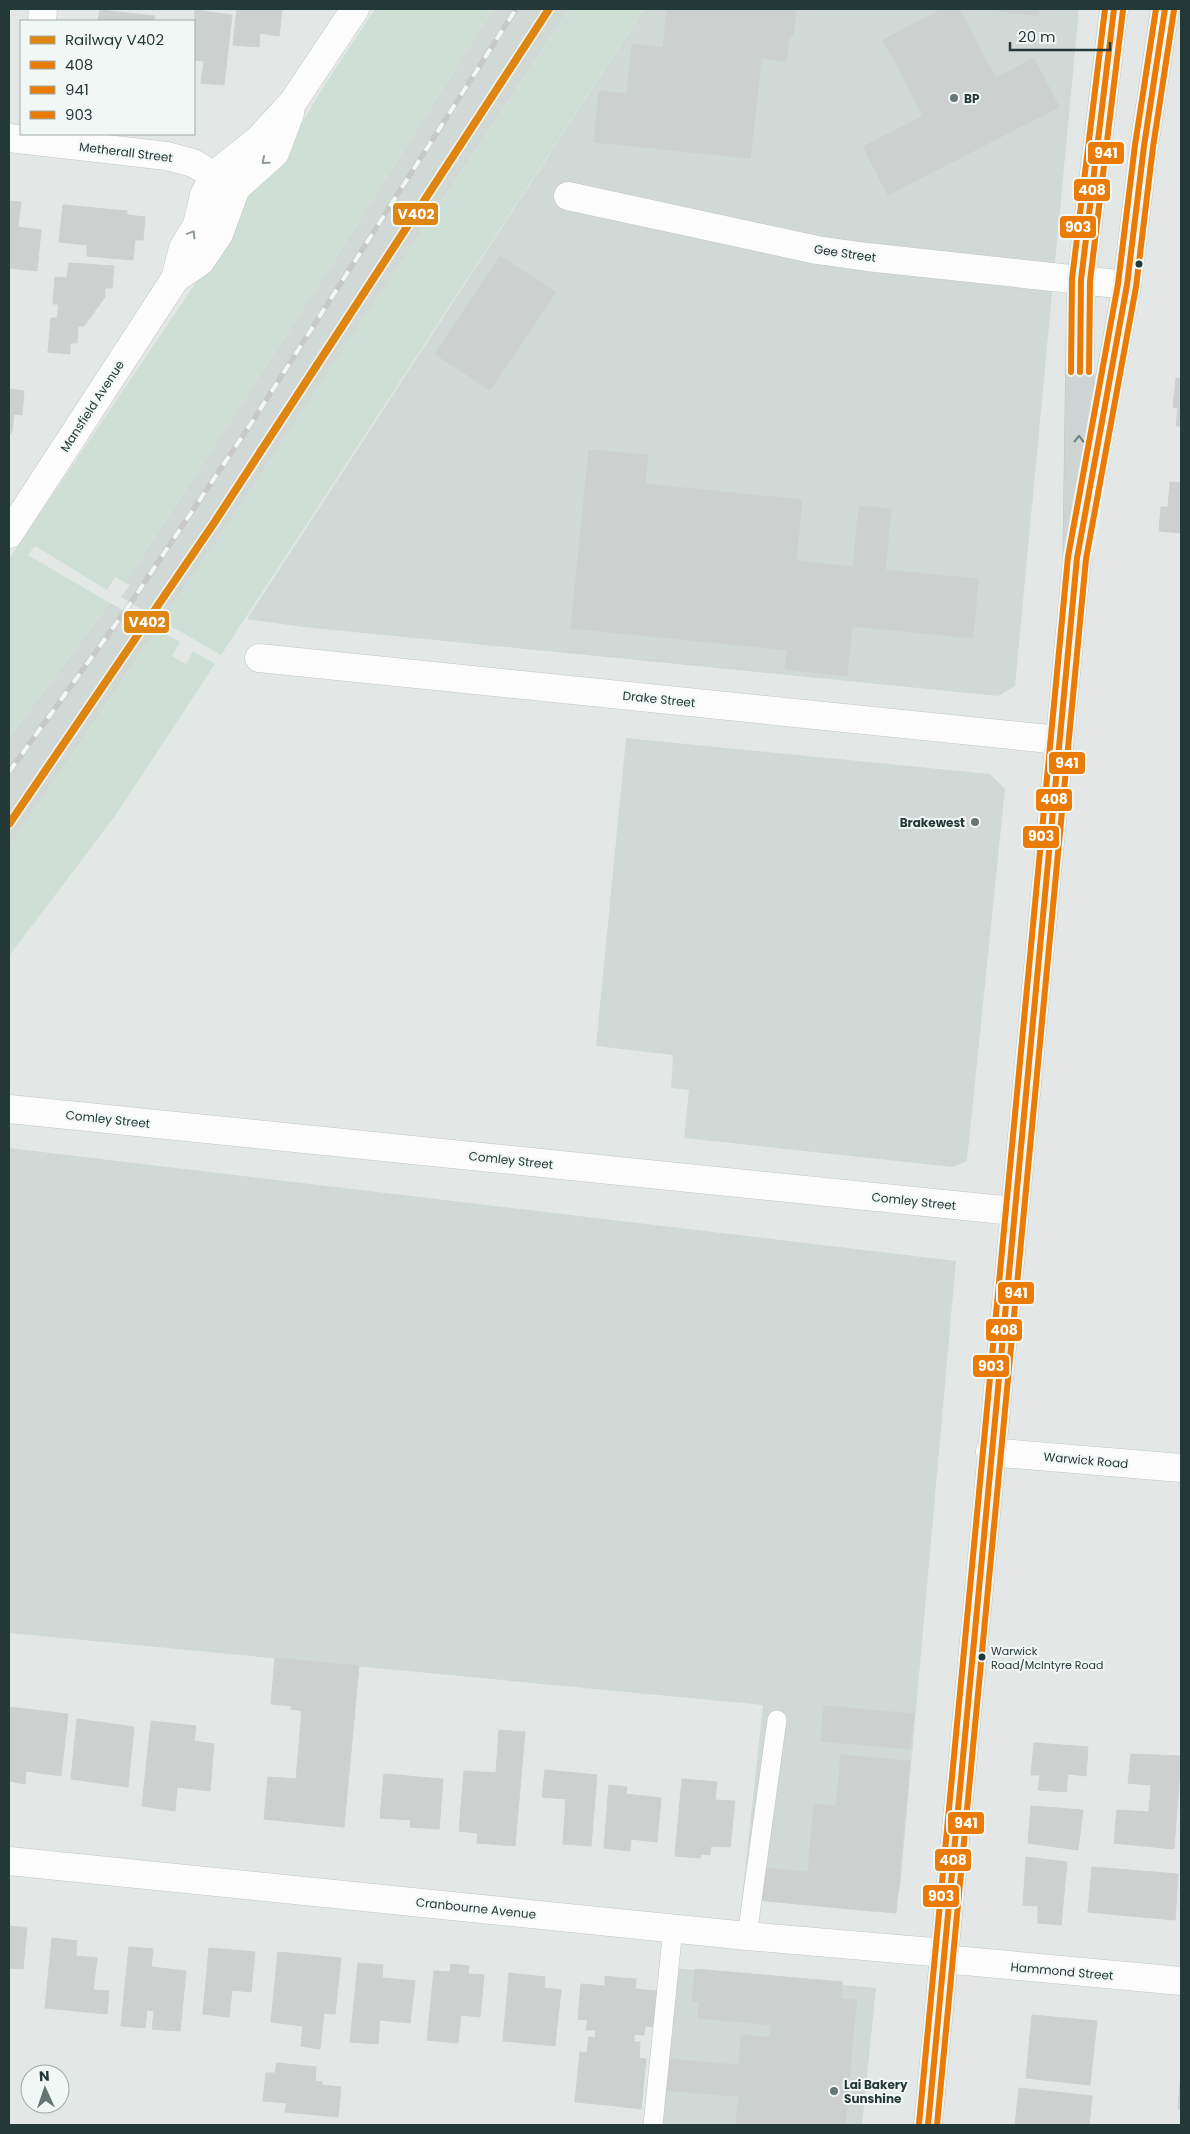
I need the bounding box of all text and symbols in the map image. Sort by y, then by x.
legend [20,20,195,135]
scale bar [1010,20,1110,52]
text: 20 m [1018,26,1056,47]
text: Railway V402 [65,29,164,50]
text: 408 [65,54,93,75]
text: 941 [65,79,89,100]
place label: BP [964,90,980,107]
marker: BP [948,92,960,104]
text: 903 [65,104,93,125]
street label: Metherall Street [78,138,174,166]
line badge: 941 [1087,141,1125,165]
text: 941 [1094,143,1118,163]
one-way arrow [262,155,271,164]
line badge: 408 [1073,178,1111,202]
text: 408 [1078,180,1106,200]
line badge: V402 [392,202,439,226]
text: V402 [398,204,434,224]
line badge: 903 [1059,215,1097,239]
text: 903 [1065,217,1091,237]
one-way arrow [185,230,195,239]
street label: Gee Street [813,240,877,266]
unlabelled marker [1134,259,1144,269]
street label: Mansfield Avenue [56,357,128,455]
one-way arrow [1074,435,1084,442]
line badge: V402 [123,610,170,634]
text: V402 [129,612,165,632]
street label: Drake Street [622,687,696,711]
line badge: 941 [1048,751,1086,775]
text: 941 [1055,753,1079,773]
line badge: 408 [1035,788,1073,812]
text: 408 [1040,789,1068,809]
place label: Brakewest [900,814,965,831]
marker: Brakewest [969,816,981,828]
line badge: 903 [1022,825,1060,849]
text: 903 [1028,826,1054,846]
street label: Comley Street [65,1106,151,1132]
street label: Comley Street [468,1147,554,1173]
street label: Comley Street [871,1188,957,1214]
line badge: 941 [997,1281,1035,1305]
text: 941 [1004,1283,1028,1303]
line badge: 408 [985,1318,1023,1342]
text: 408 [990,1320,1018,1340]
line badge: 903 [972,1354,1010,1378]
text: 903 [978,1356,1004,1376]
street label: Warwick Road [1043,1448,1129,1472]
place label: Warwick Road/McIntyre Road [991,1643,1103,1673]
marker: Warwick Road/McIntyre Road [977,1652,987,1662]
line badge: 941 [947,1811,985,1835]
text: 941 [954,1813,978,1833]
line badge: 408 [934,1848,972,1872]
text: 408 [939,1850,967,1870]
line badge: 903 [922,1884,960,1908]
text: 903 [928,1886,954,1906]
street label: Cranbourne Avenue [415,1893,537,1923]
street label: Hammond Street [1010,1958,1114,1984]
north arrow [20,2064,70,2114]
text: N [39,2066,50,2086]
place label: Lai Bakery Sunshine [844,2076,908,2107]
marker: Lai Bakery Sunshine [828,2085,840,2097]

